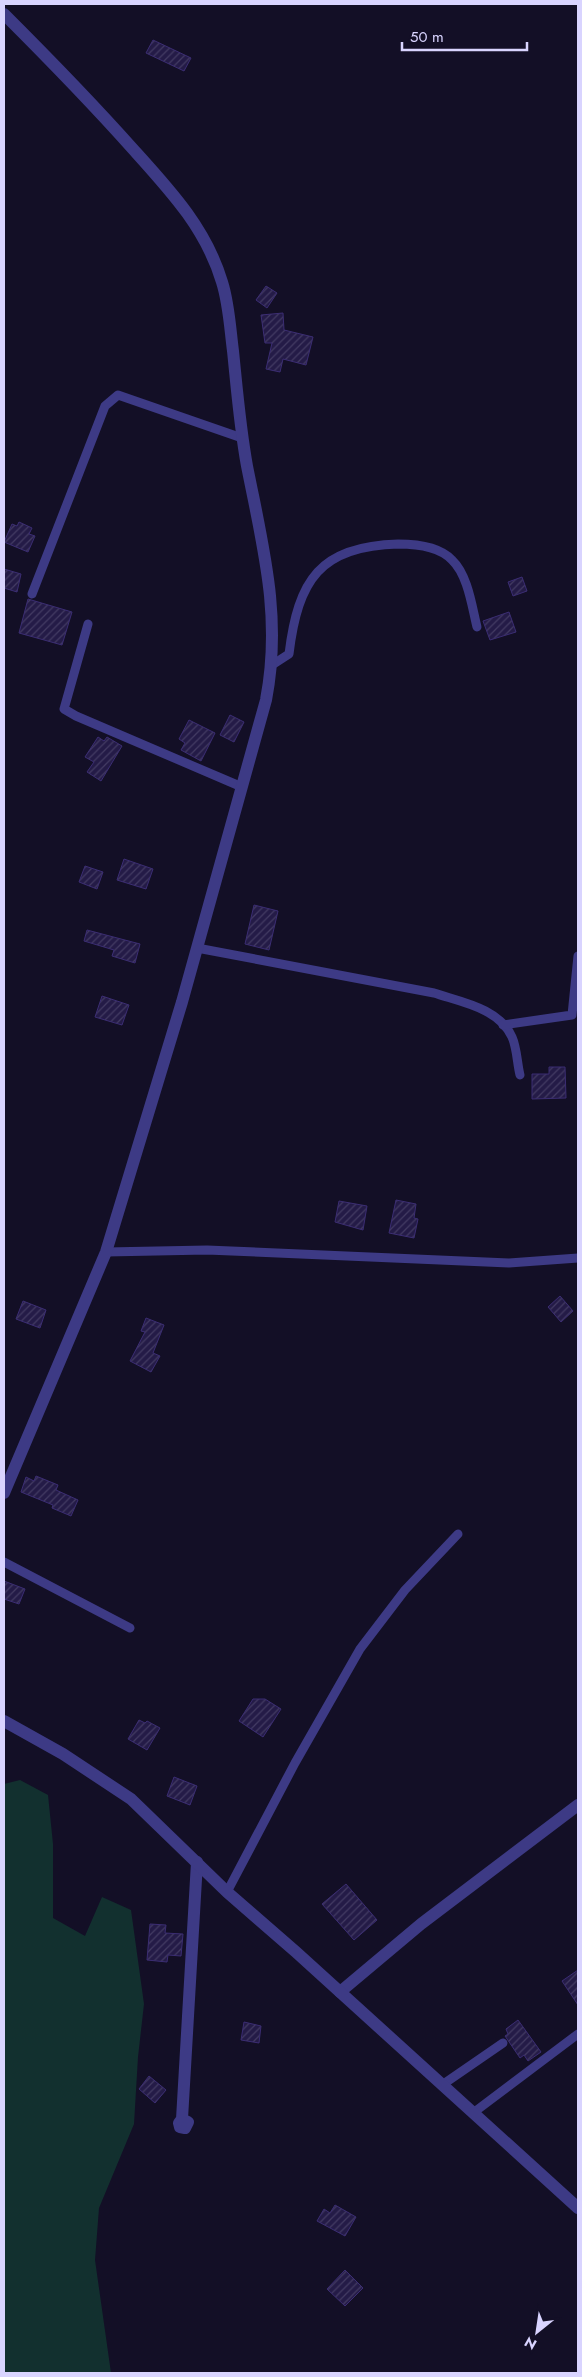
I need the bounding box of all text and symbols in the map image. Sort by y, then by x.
scale bar [402,20,527,52]
text: 50 m [410,26,444,48]
north arrow [512,2307,562,2357]
text: N [521,2332,540,2355]

